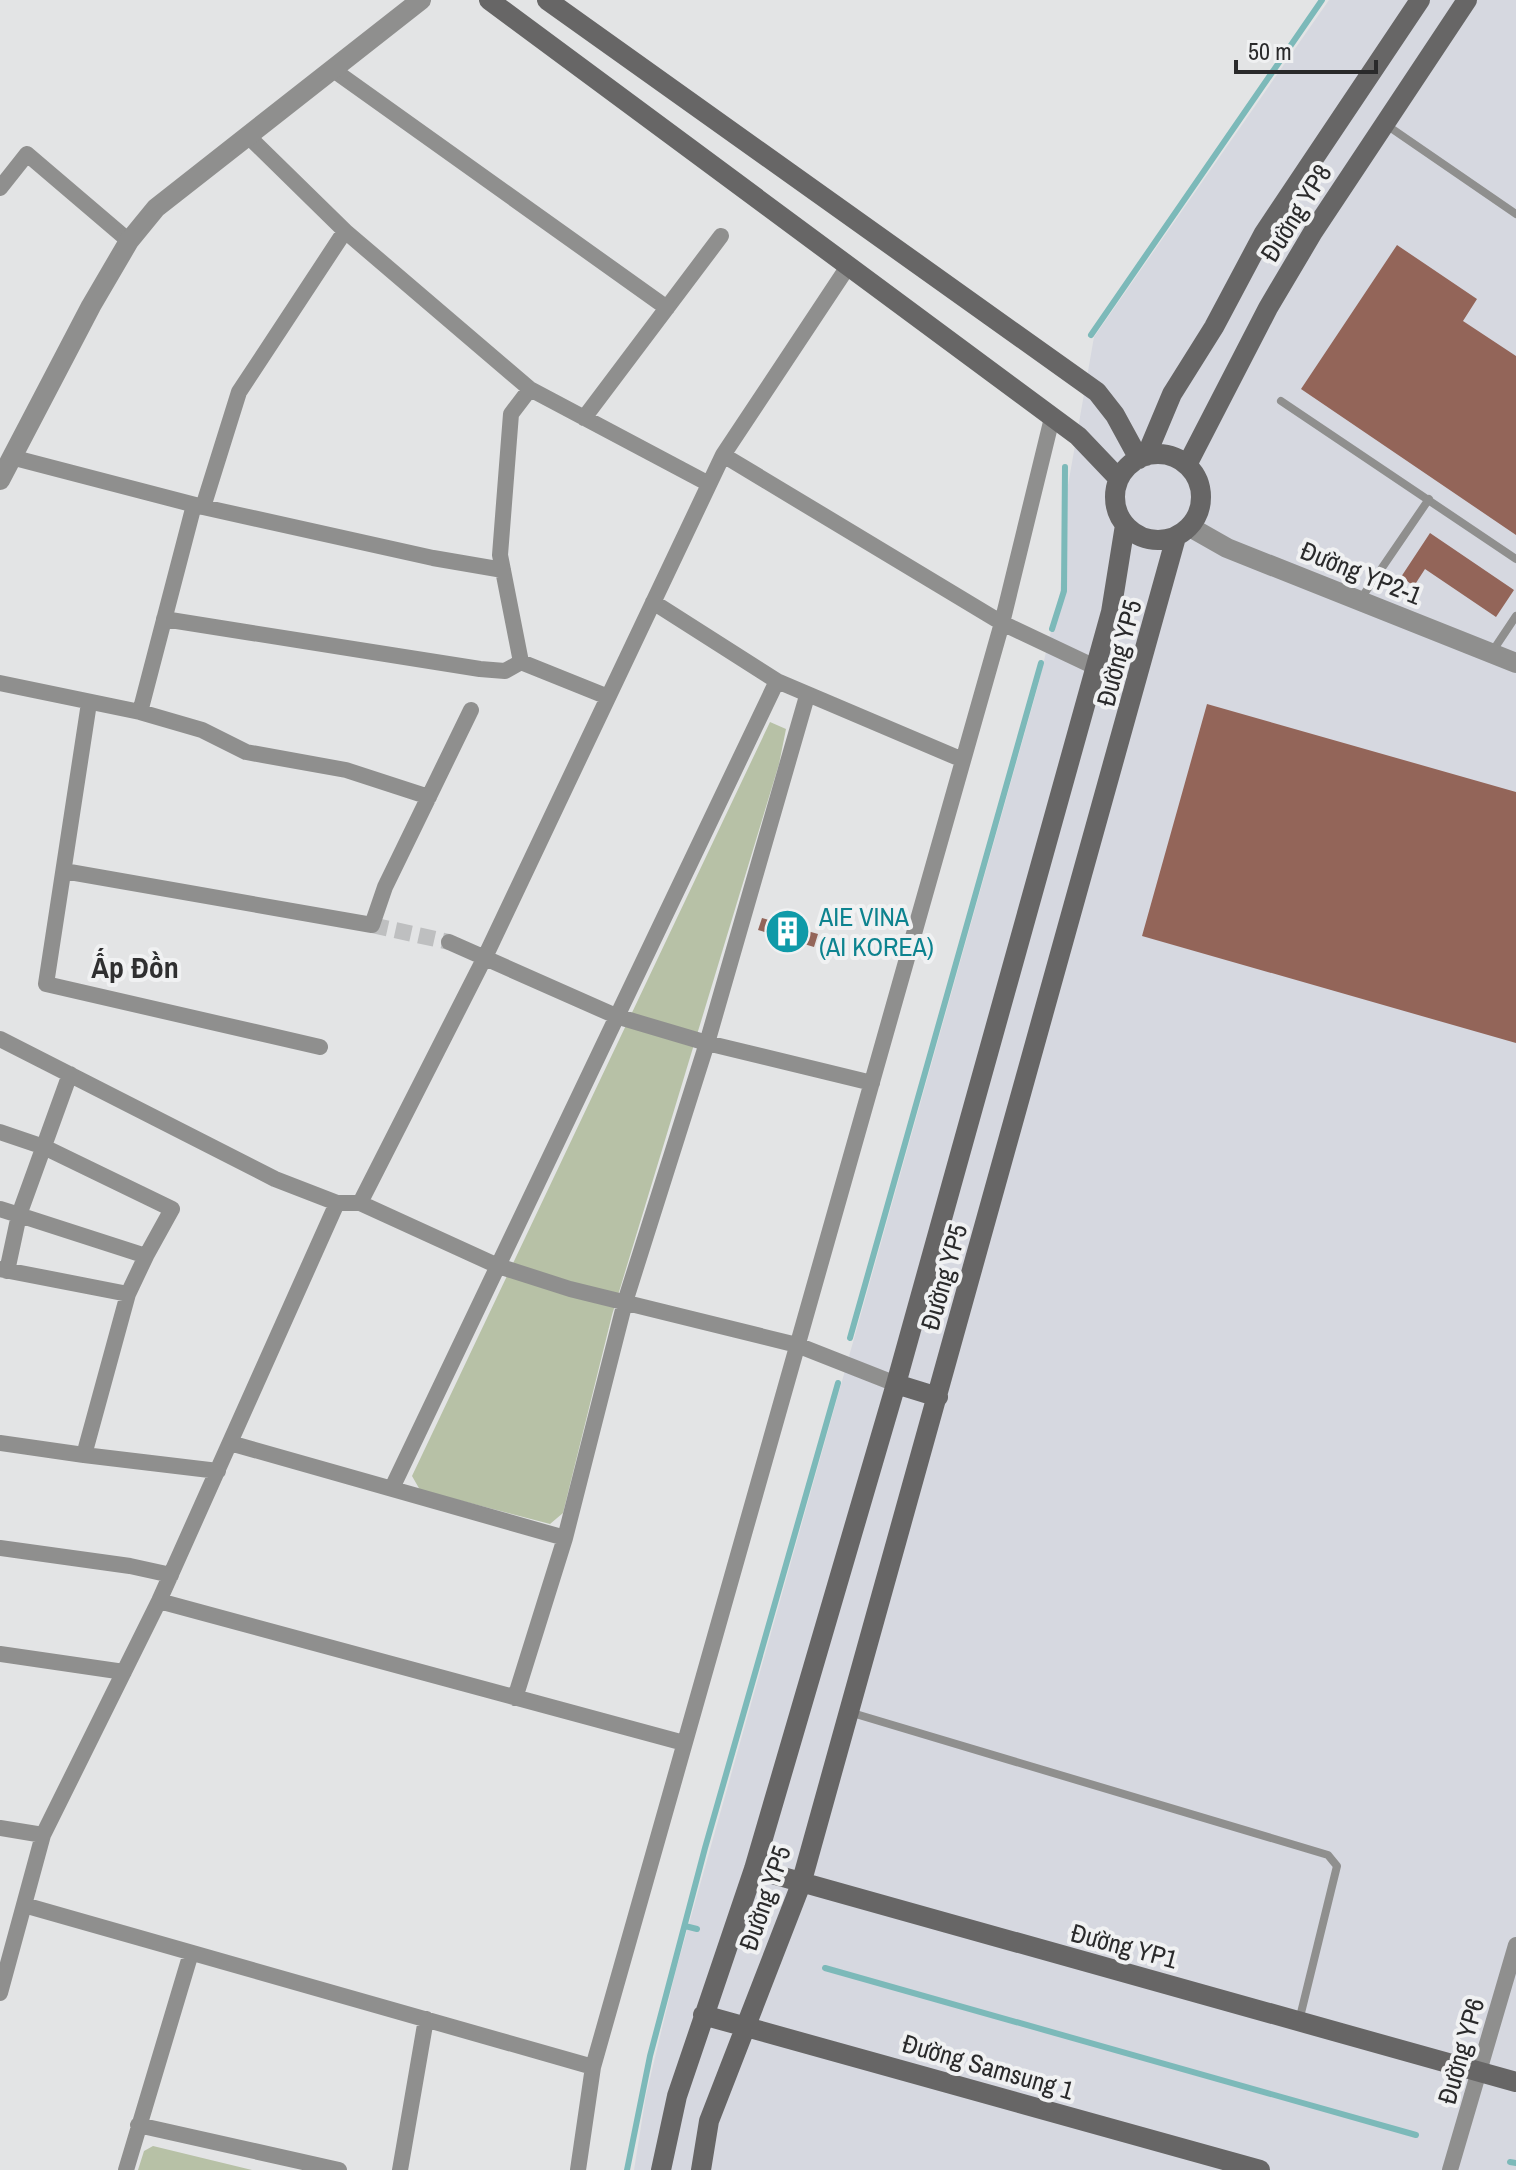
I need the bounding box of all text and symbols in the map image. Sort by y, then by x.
scale bar [1236,24,1376,74]
text: 50 m [1248,35,1292,67]
street label: Đường YP8 [1252,157,1339,268]
street label: Đường YP2-1 [1295,532,1427,613]
street label: Đường YP5 [1088,596,1149,710]
place label: AIE VINA (AI KOREA) [818,899,934,964]
building icon: AIE VINA (AI KOREA) [764,908,812,956]
district label: Ấp Đồn [91,947,179,987]
street label: Đường YP5 [912,1220,975,1334]
street label: Đường YP5 [730,1841,799,1955]
street label: Đường YP1 [1067,1915,1181,1977]
street label: Đường YP6 [1429,1994,1492,2108]
street label: Đường Samsung 1 [898,2025,1078,2108]

